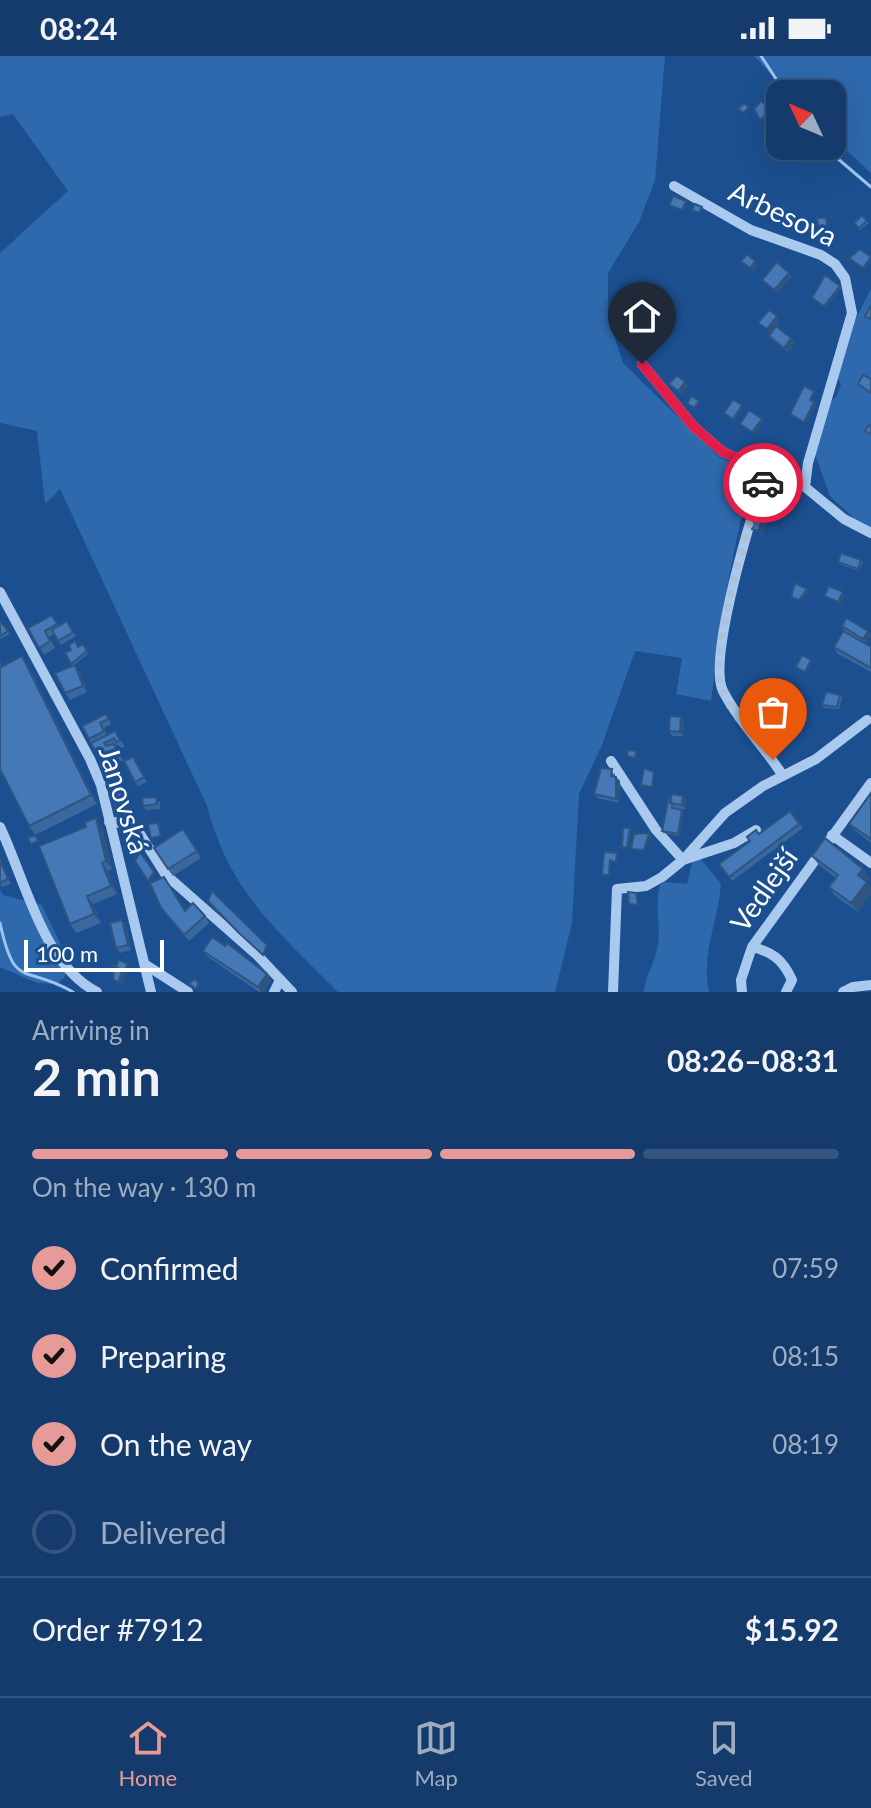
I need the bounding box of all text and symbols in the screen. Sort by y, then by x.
text: 08:24 [40,10,117,46]
north arrow [766,80,846,160]
map controls [766,80,846,160]
street label: Arbesova [724,173,843,253]
pin [608,282,676,364]
icon: home [620,294,664,338]
courier [723,443,803,523]
icon: car [741,461,785,505]
pin [739,678,807,760]
icon: bag [751,690,795,734]
street label: Janovská [93,742,157,858]
street label: Vedlejší [722,840,805,938]
scale bar [24,936,164,972]
text: 100 m [36,940,98,967]
text: Arriving in [32,1014,150,1046]
text: 08:26–08:31 [667,1042,839,1078]
text: 2 min [32,1045,161,1107]
text: On the way · 130 m [32,1171,256,1203]
icon: check [32,1246,76,1290]
text: Confirmed [100,1250,239,1286]
text: 07:59 [772,1252,839,1284]
icon: check [32,1334,76,1378]
text: Preparing [100,1338,226,1374]
text: 08:15 [772,1340,839,1372]
icon: check [32,1422,76,1466]
text: On the way [100,1426,252,1462]
text: 08:19 [772,1428,839,1460]
text: Delivered [100,1514,227,1550]
text: Order #7912 [32,1611,204,1647]
text: $15.92 [745,1611,839,1647]
tab: Home [118,1716,177,1791]
tab: Map [414,1716,458,1791]
tab: Saved [695,1716,752,1791]

